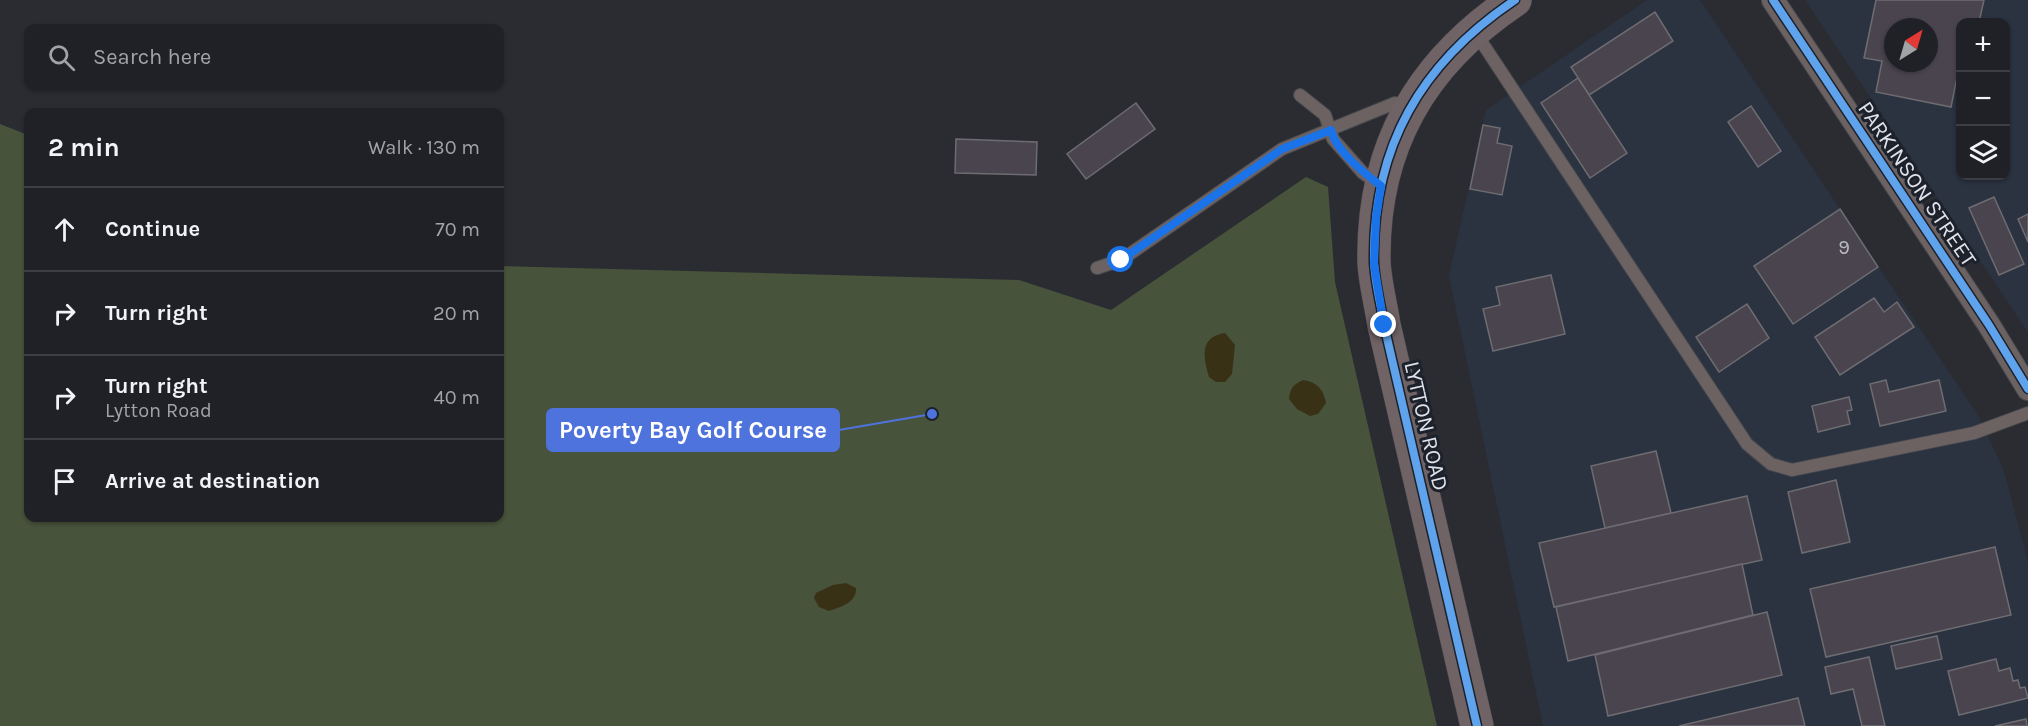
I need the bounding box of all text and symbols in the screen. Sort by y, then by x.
north arrow [1884,18,1938,72]
map controls [1956,18,2010,180]
button: + [1956,18,2010,72]
search box [24,24,504,90]
icon: search [45,41,78,74]
text: Search here [93,44,211,70]
button: − [1956,72,2010,126]
street label: PARKINSON STREET [1852,97,1982,271]
button: layers [1956,126,2010,180]
text: 2 min [48,132,120,163]
text: Walk · 130 m [368,136,480,159]
icon: ahead [48,213,81,246]
text: Continue [105,216,200,242]
text: 70 m [435,218,480,241]
house number: 9 [1838,236,1850,259]
route start [1107,246,1133,272]
icon: right [48,297,81,330]
text: Turn right [105,300,208,326]
text: 20 m [433,302,480,325]
route end [1370,311,1396,337]
street label: LYTTON ROAD [1398,359,1454,493]
text: Turn right [105,373,208,399]
icon: right [48,381,81,414]
text: 40 m [434,386,480,409]
text: Lytton Road [105,399,212,422]
callout: Poverty Bay Golf Course [547,409,839,451]
text: Poverty Bay Golf Course [559,416,827,444]
icon: arrive [48,465,81,498]
text: Arrive at destination [105,468,320,494]

